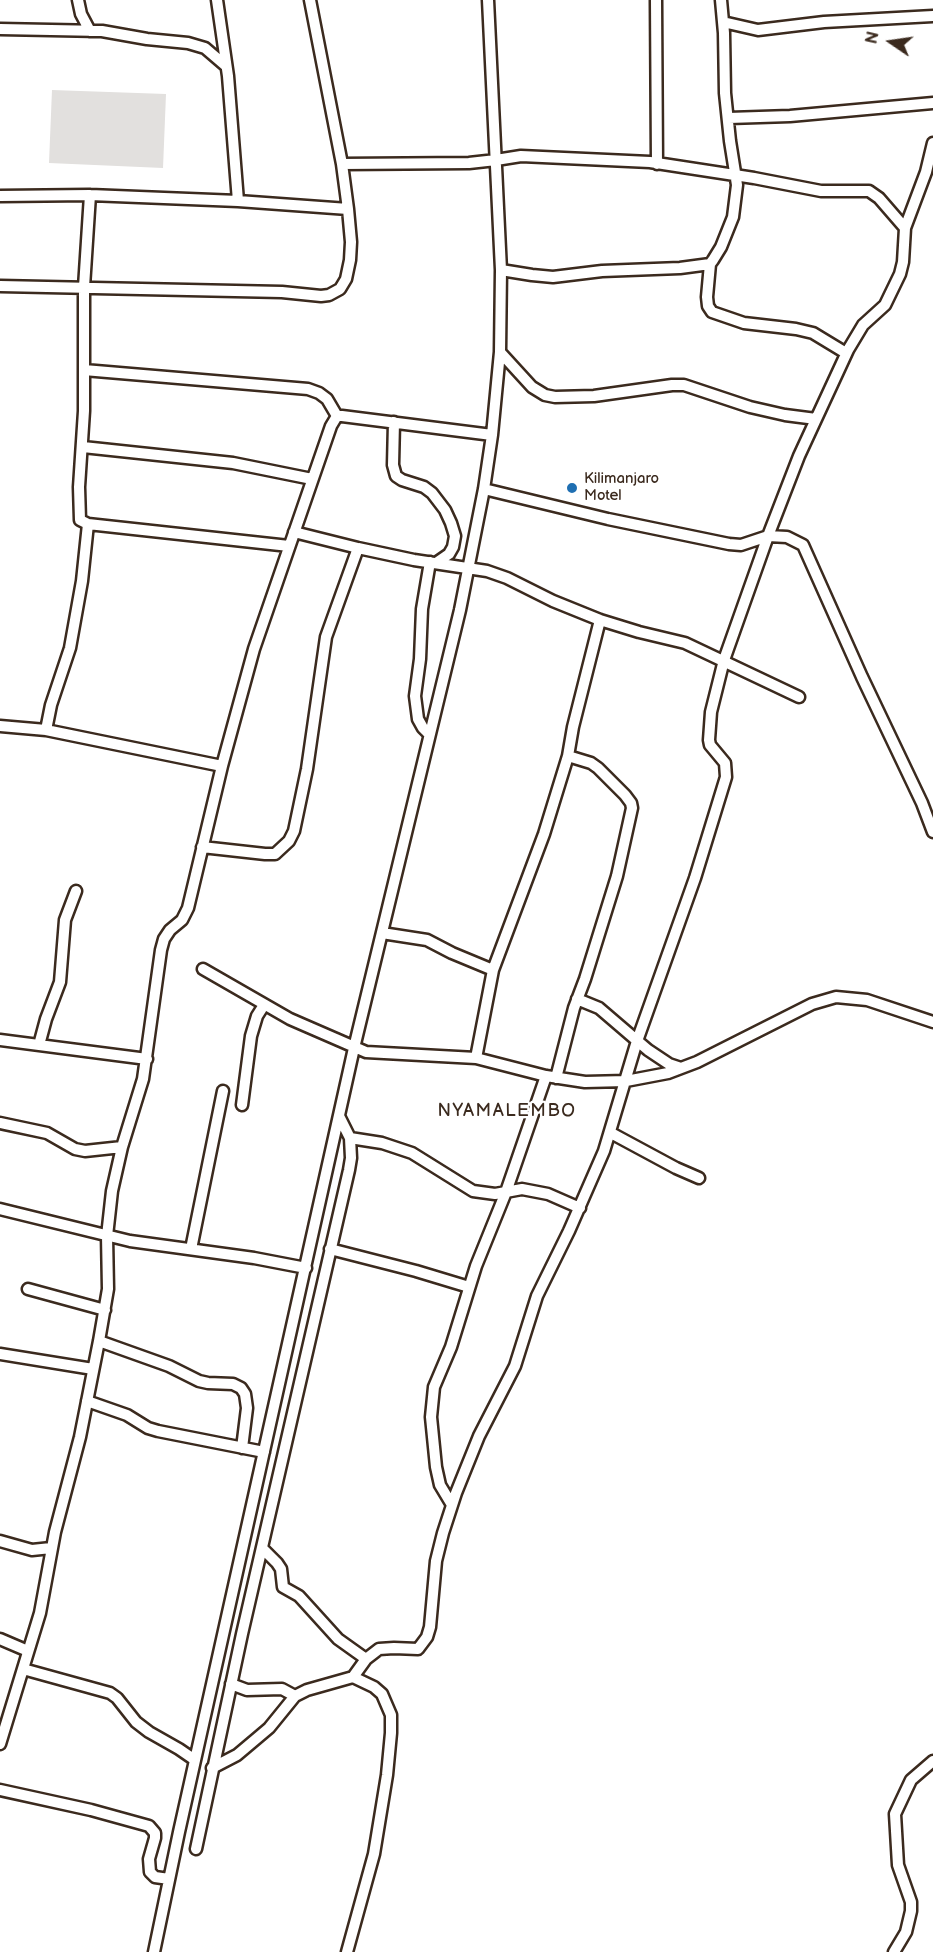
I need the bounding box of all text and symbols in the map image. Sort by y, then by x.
north arrow [861,12,921,72]
text: N [862,30,884,46]
place label: Kilimanjaro Motel [584,470,659,505]
marker: Kilimanjaro Motel [565,481,579,495]
district label: NYAMALEMBO [438,1100,576,1122]

